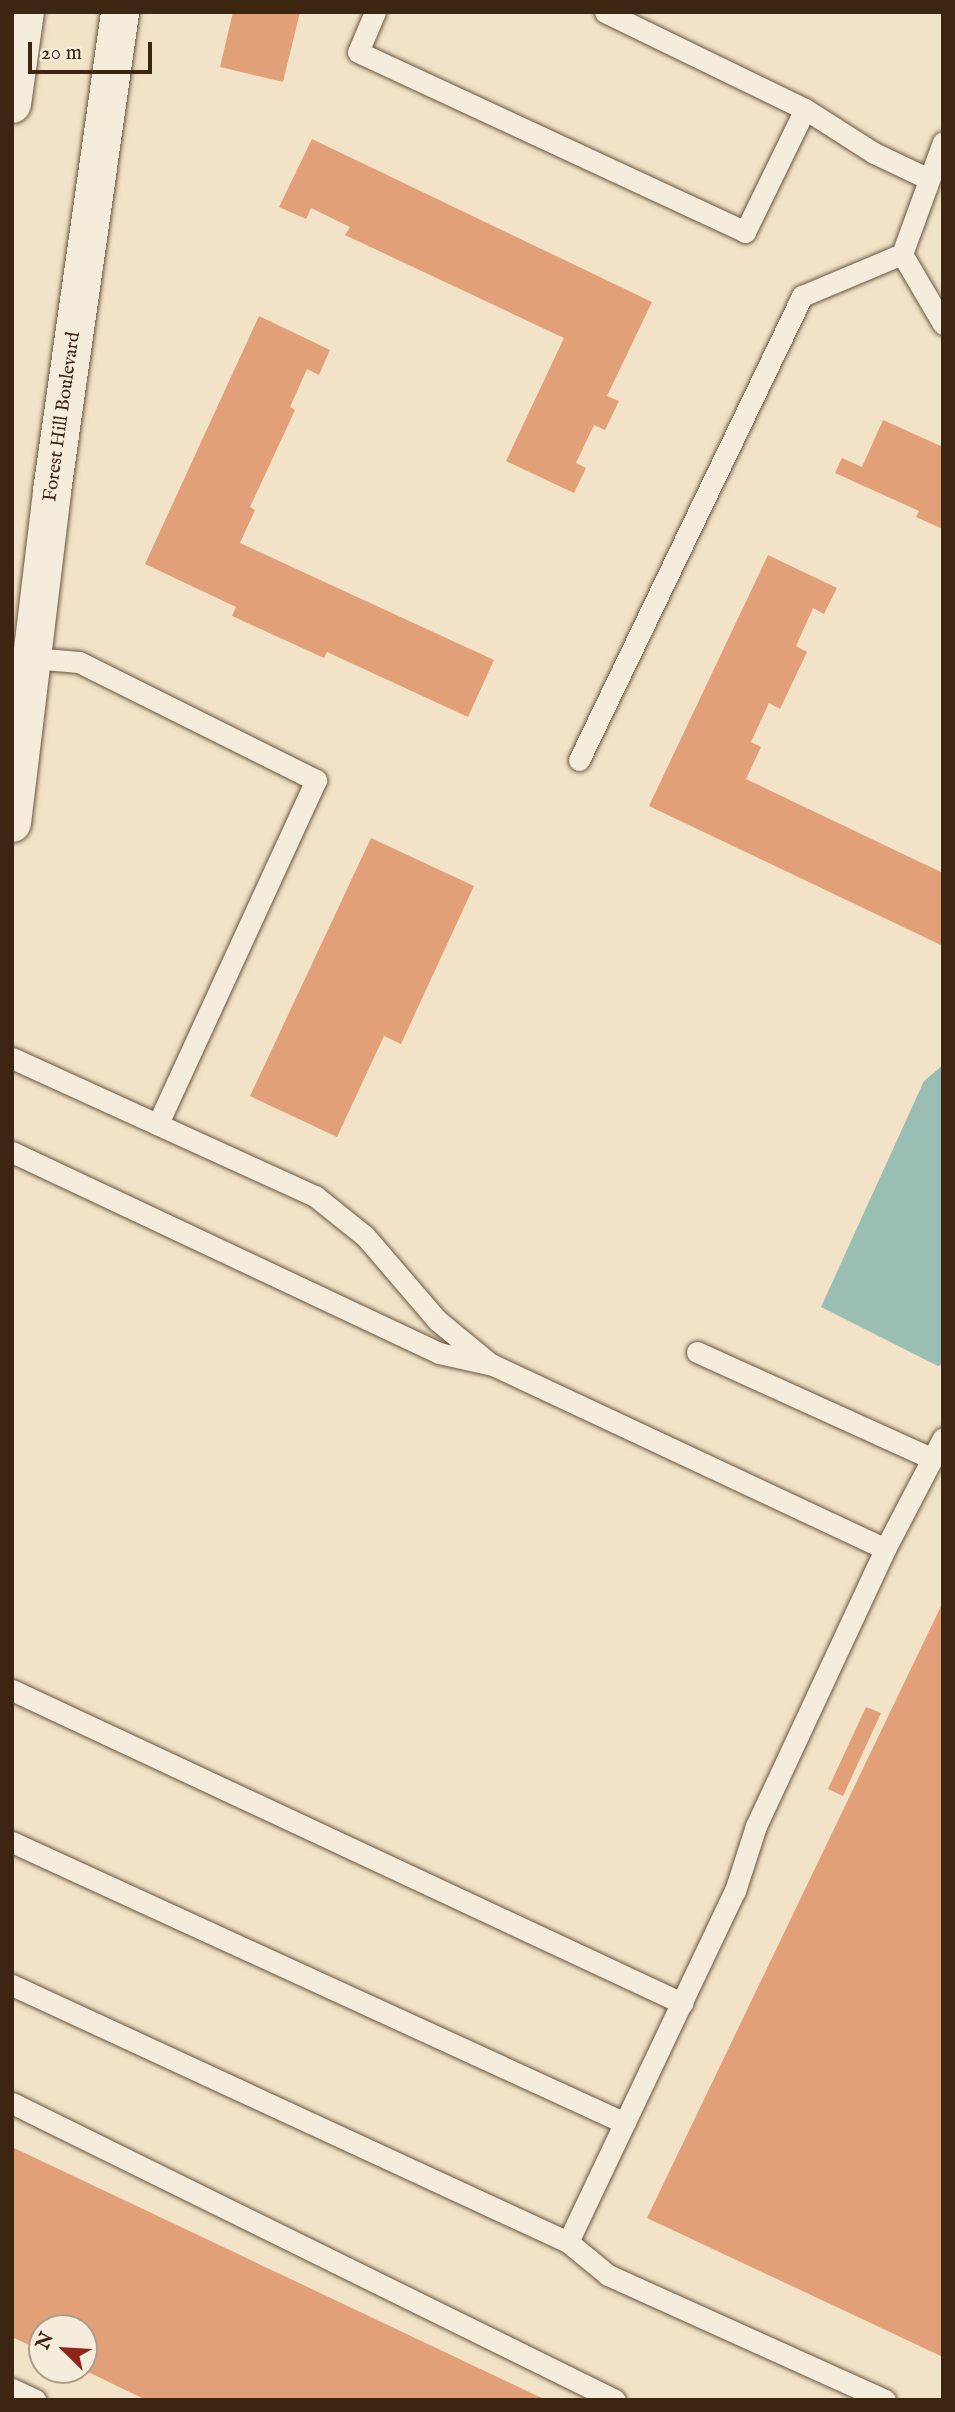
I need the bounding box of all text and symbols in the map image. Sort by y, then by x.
scale bar [32,28,156,72]
text: 20 m [41,40,82,67]
street label: Forest Hill Boulevard [40,331,86,503]
north arrow [28,2314,98,2384]
text: N [31,2329,60,2354]

